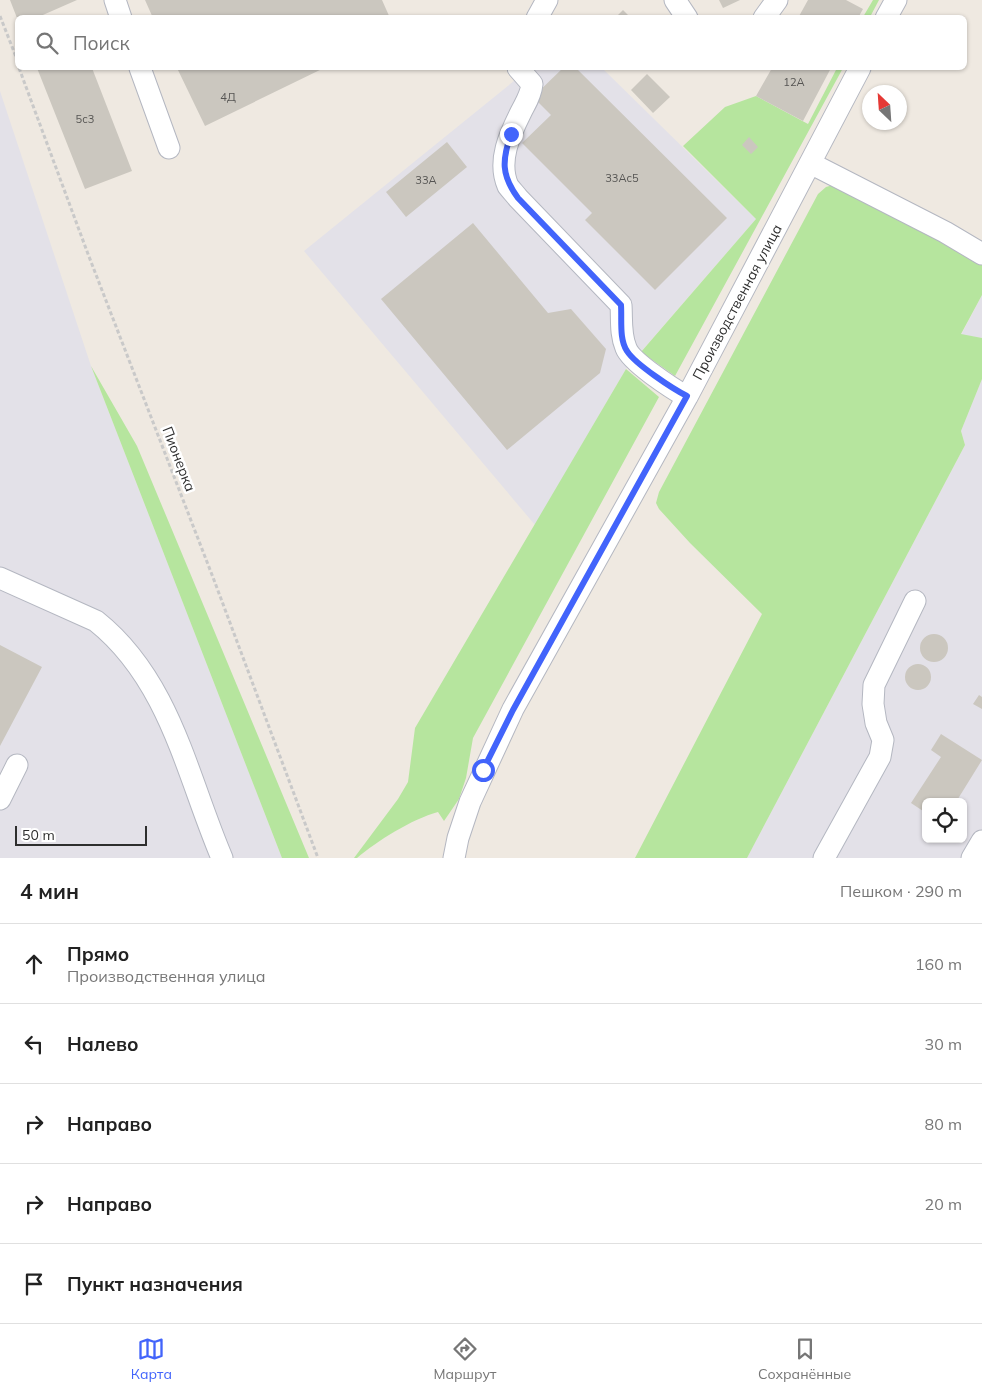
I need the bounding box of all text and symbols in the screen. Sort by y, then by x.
search box [15,15,967,70]
icon: search [33,29,61,57]
text: Поиск [73,31,130,55]
house number: 12А [783,75,805,89]
north arrow [862,85,907,130]
house number: 4Д [220,90,236,104]
house number: 5с3 [76,112,94,126]
route end [500,123,523,146]
house number: 33Ас5 [605,171,639,185]
house number: 33А [415,173,437,187]
street label: Производственная улица [688,221,786,383]
street label: Пионерка [158,424,200,494]
route start [472,759,495,782]
map controls [922,798,967,843]
button: locate [922,798,967,843]
scale bar [15,823,148,846]
text: 50 m [22,826,55,844]
text: 4 мин [20,878,79,904]
text: Пешком · 290 m [840,881,962,901]
text: Прямо [67,942,129,966]
icon: ahead [20,950,48,978]
text: 160 m [915,954,962,974]
text: Производственная улица [67,966,266,986]
icon: left [20,1030,48,1058]
text: Налево [67,1032,139,1056]
text: 30 m [925,1034,962,1054]
icon: right [20,1110,48,1138]
text: Направо [67,1112,152,1136]
text: 80 m [925,1114,962,1134]
icon: right [20,1190,48,1218]
text: Направо [67,1192,152,1216]
text: 20 m [925,1194,962,1214]
icon: arrive [20,1270,48,1298]
text: Пункт назначения [67,1272,243,1296]
tab: Карта [131,1335,172,1383]
tab: Маршрут [434,1335,496,1383]
tab: Сохранённые [758,1335,851,1383]

